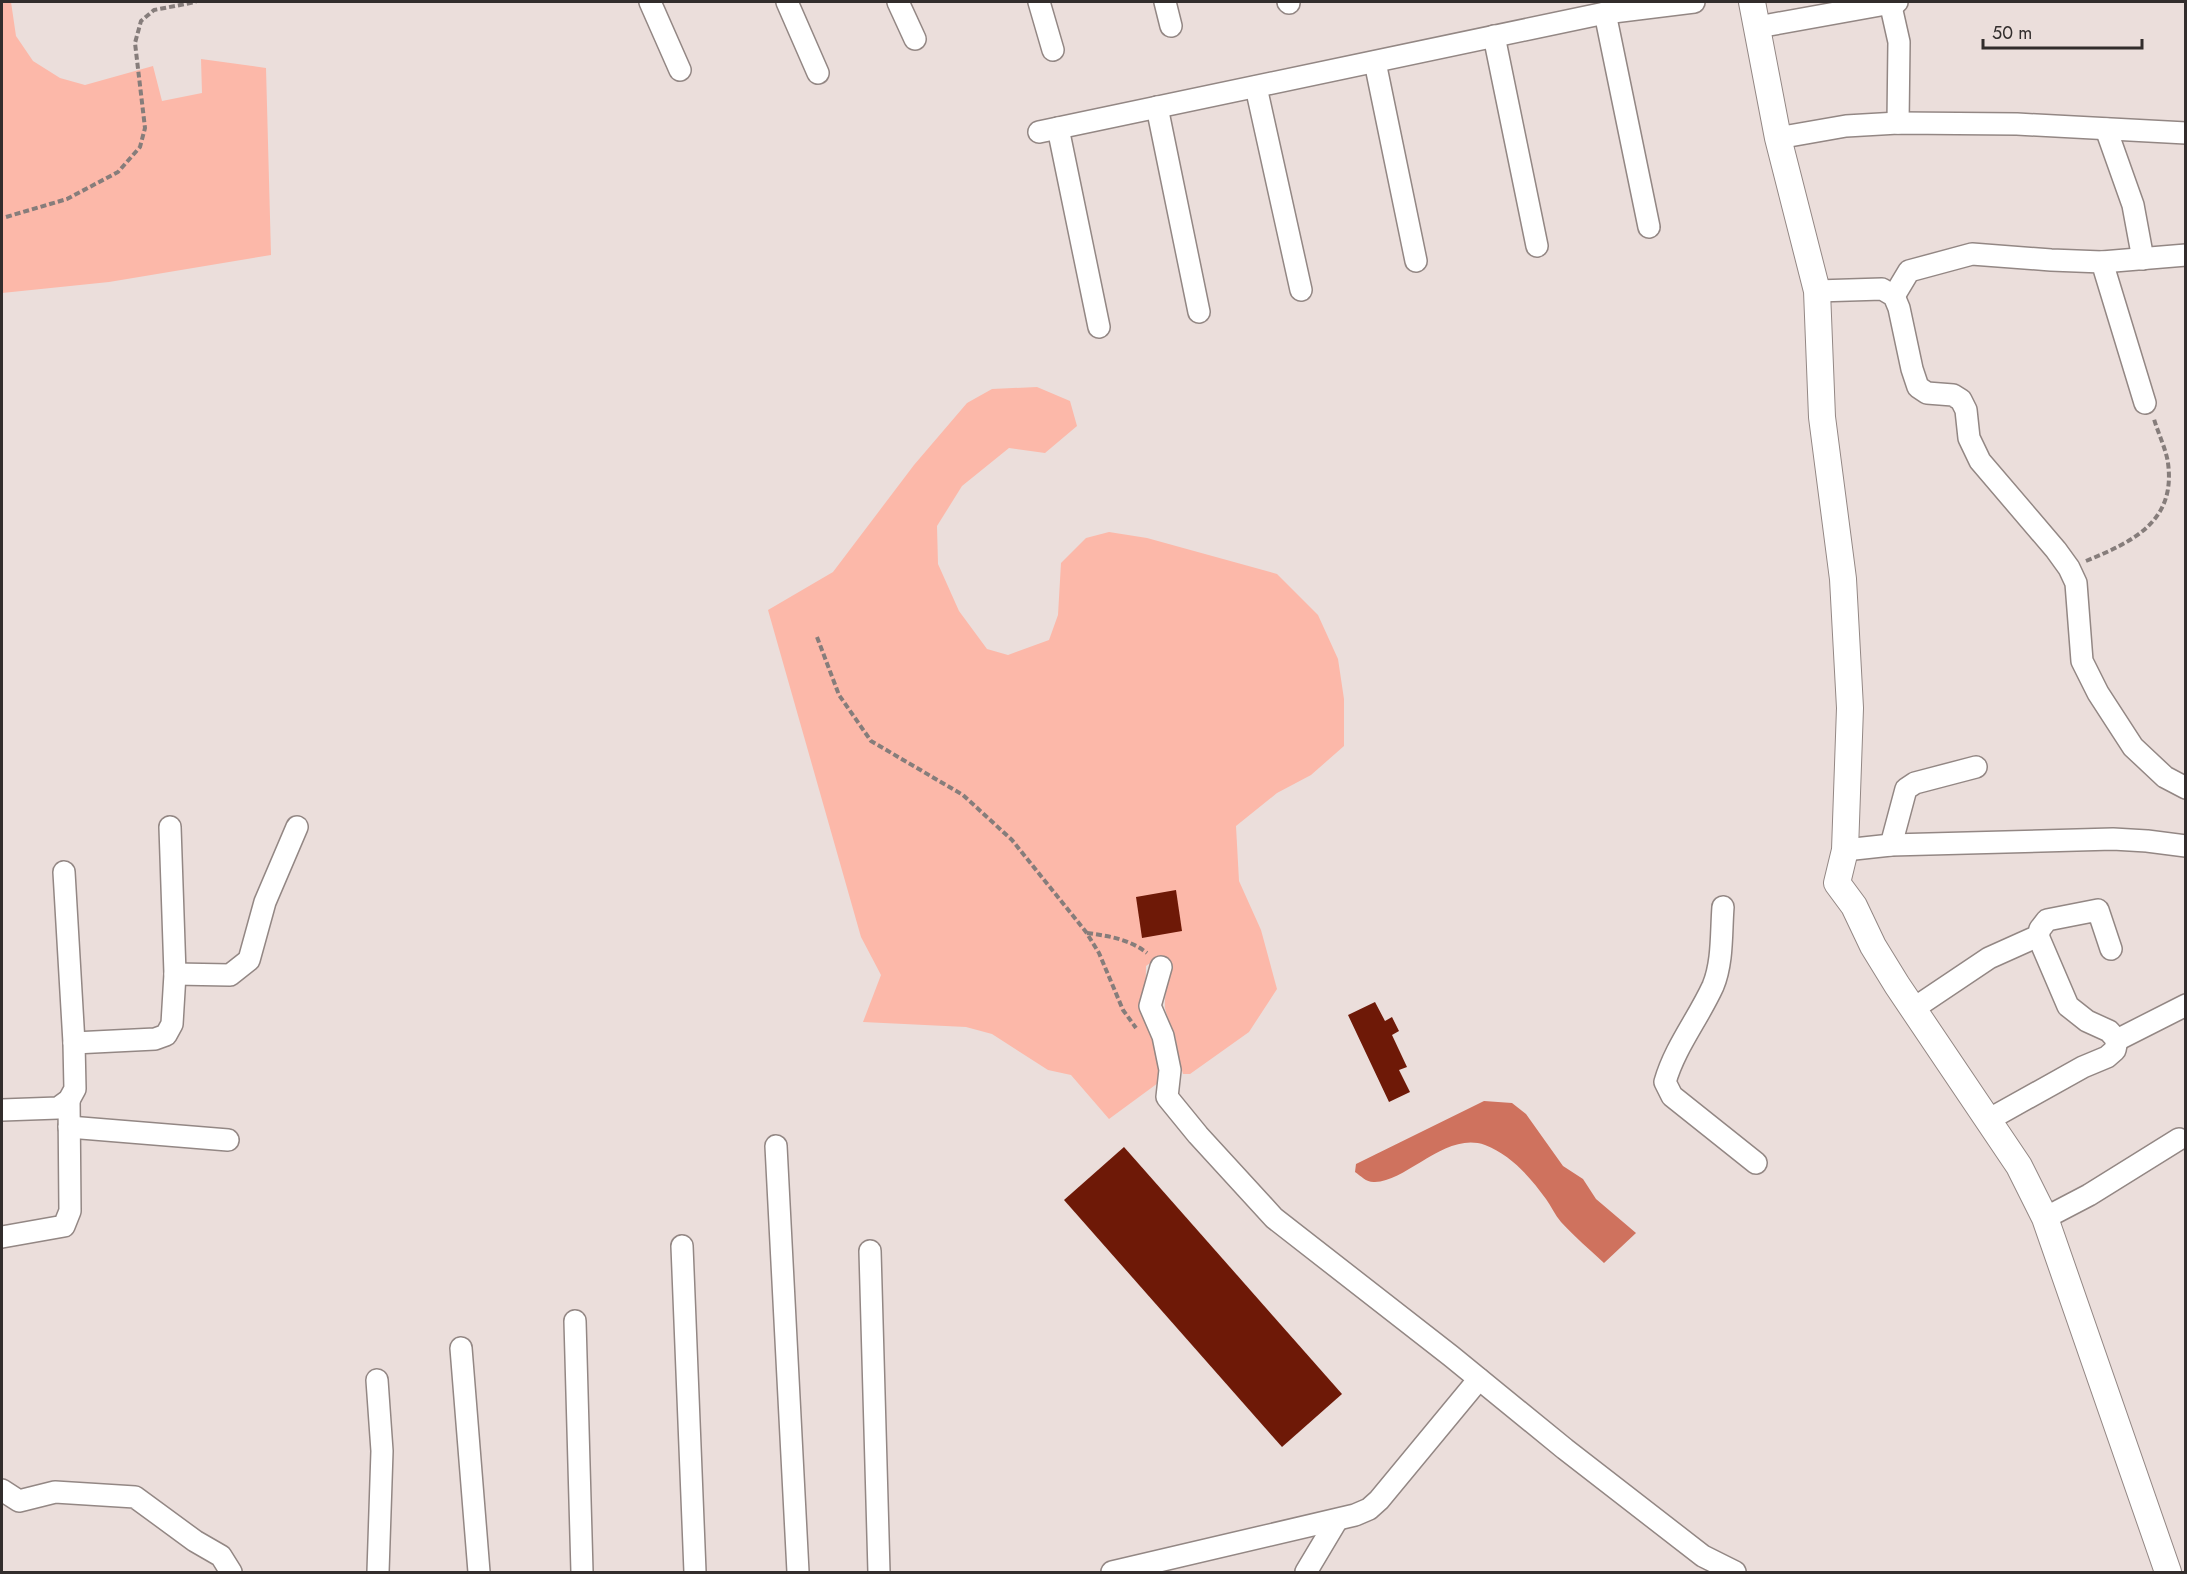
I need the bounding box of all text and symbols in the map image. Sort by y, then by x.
scale bar [1983,12,2142,50]
text: 50 m [1992,20,2032,46]

